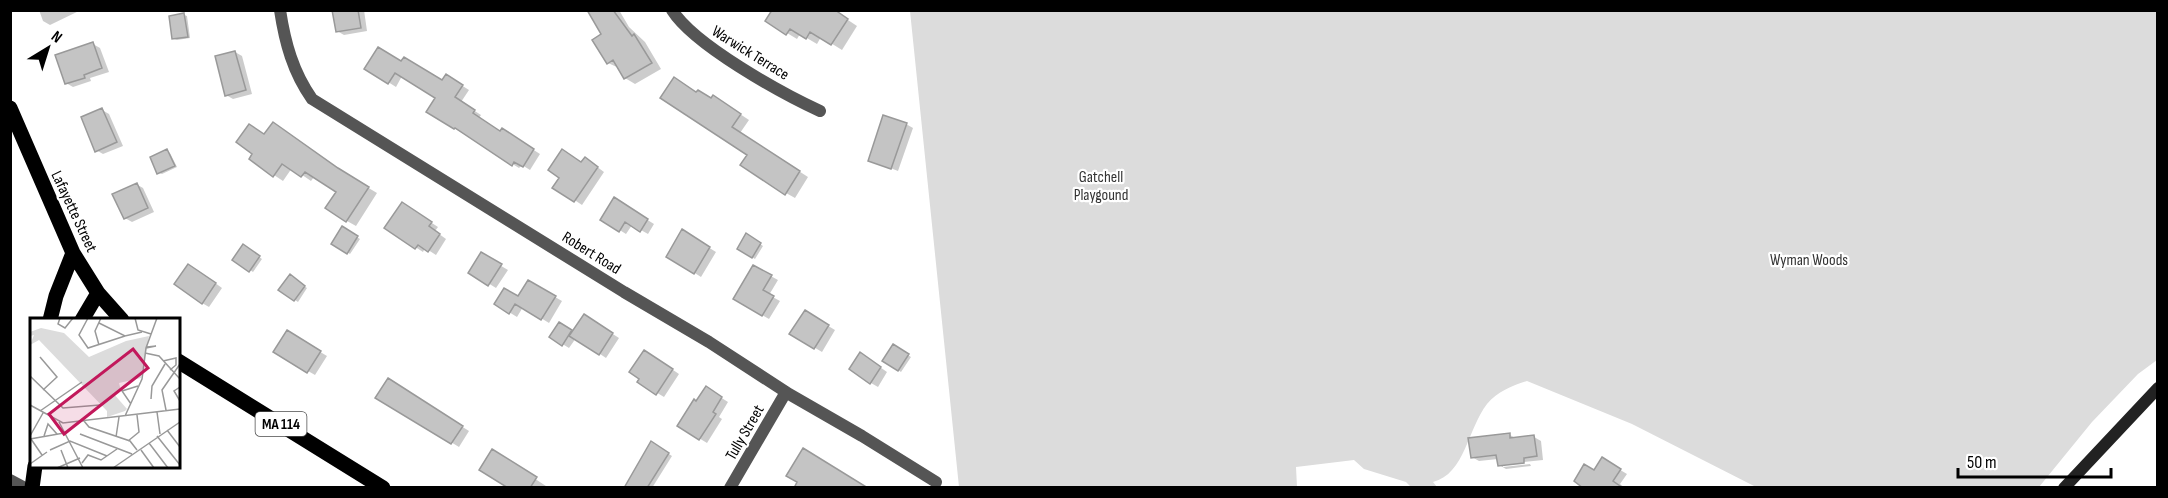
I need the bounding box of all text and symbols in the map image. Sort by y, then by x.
north arrow [18,18,78,78]
street label: Warwick Terrace [708,22,792,85]
text: N [47,27,66,47]
street label: Lafayette Street [47,168,101,255]
park label: Gatchell Playgound [1074,168,1128,205]
street label: Robert Road [558,228,624,279]
park label: Wyman Woods [1770,251,1848,270]
inset map [30,318,180,468]
street label: Tully Street [722,402,769,464]
road number: MA 114 [256,412,306,436]
scale bar [1958,441,2111,479]
text: 50 m [1967,452,1997,473]

